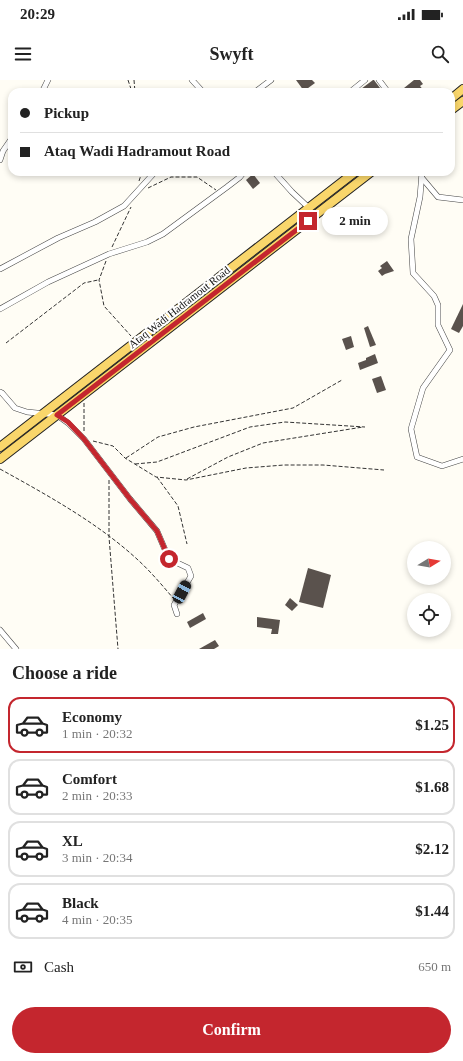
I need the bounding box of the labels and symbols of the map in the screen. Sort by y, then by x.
callout: 2 min [322,207,388,235]
route end [299,212,317,230]
street label: Ataq Wadi Hadramout Road [126,263,232,350]
north arrow [407,541,451,585]
route start [160,550,178,568]
car [171,579,193,605]

